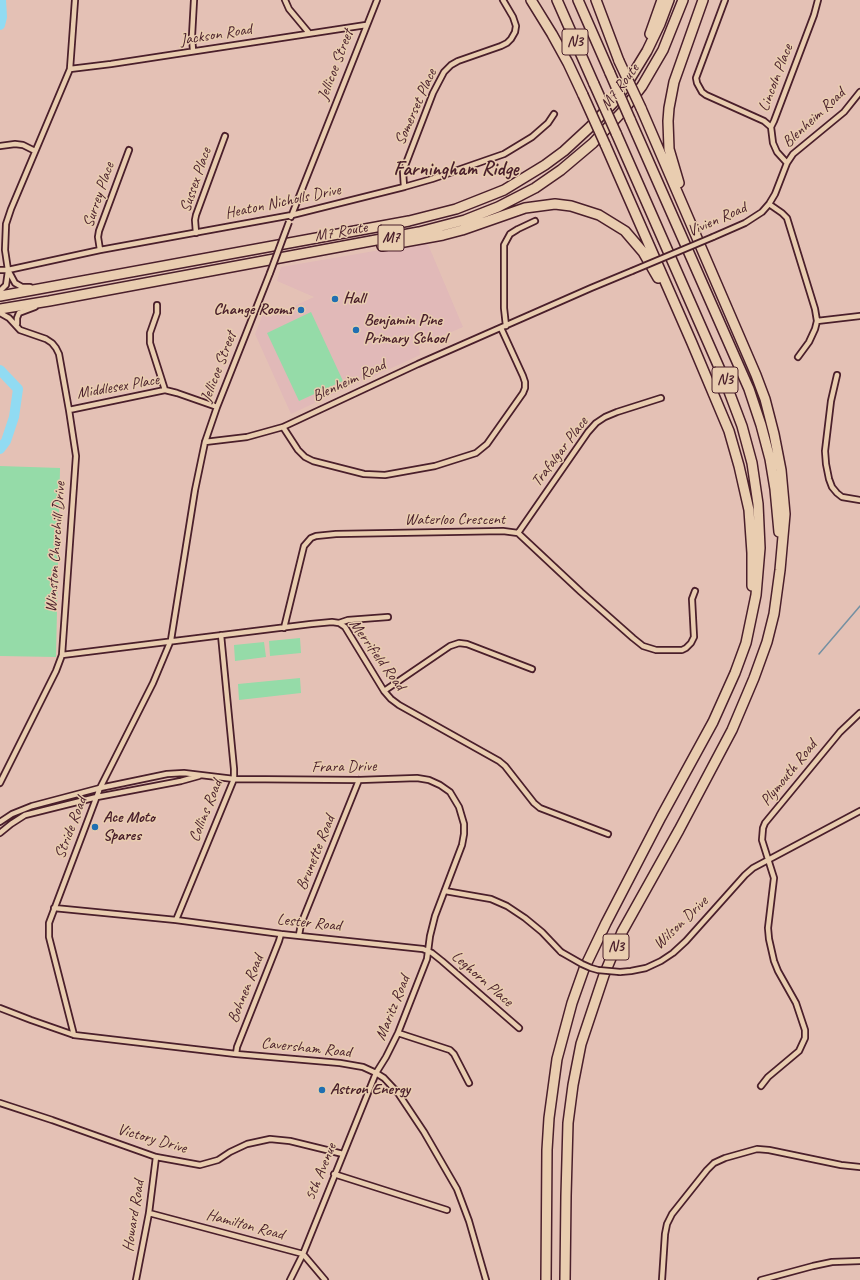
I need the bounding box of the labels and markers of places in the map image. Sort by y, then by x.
place label: Hall [343,289,365,309]
marker: Hall [330,294,340,304]
place label: Change Rooms [213,300,293,320]
marker: Change Rooms [296,305,306,315]
place label: Benjamin Pine Primary School [364,311,447,349]
marker: Benjamin Pine Primary School [351,325,361,335]
place label: Ace Moto Spares [103,808,155,846]
marker: Ace Moto Spares [90,822,100,832]
place label: Astron Energy [330,1080,410,1100]
marker: Astron Energy [317,1085,327,1095]

